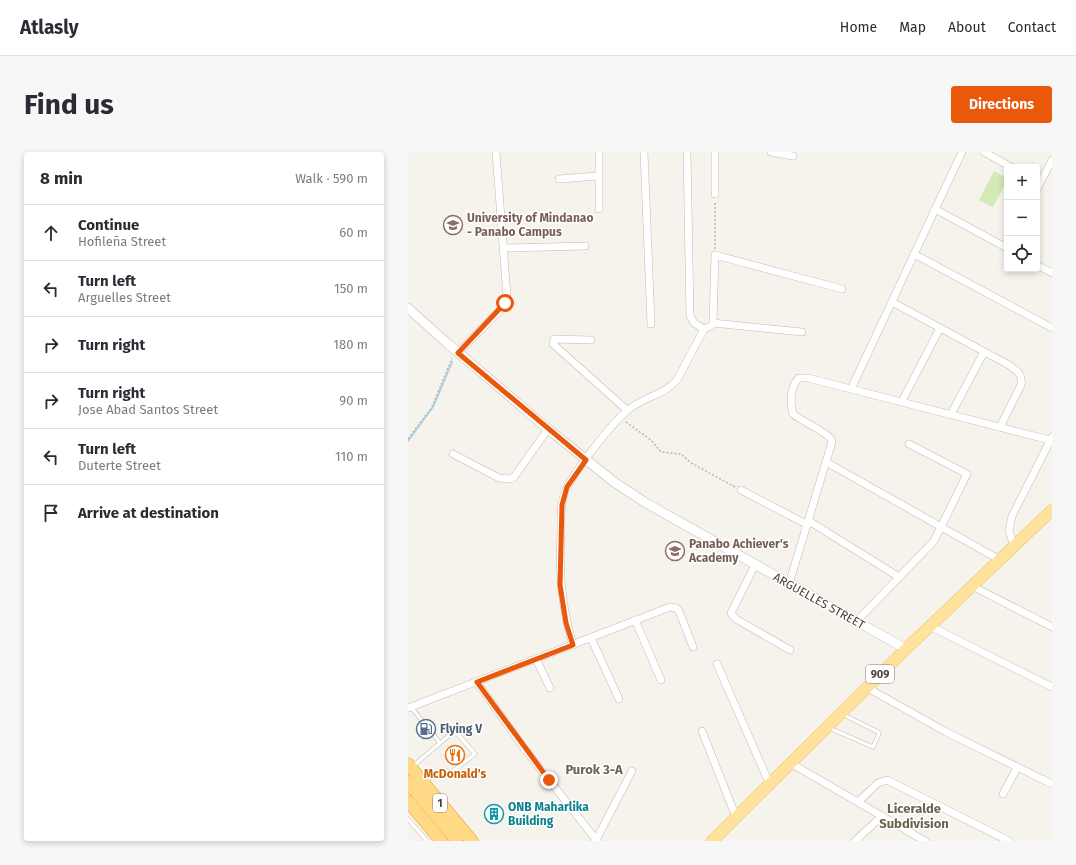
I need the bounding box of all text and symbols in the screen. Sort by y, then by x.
text: Atlasly [20,16,79,39]
text: Home [840,19,877,36]
text: Map [899,19,926,36]
text: About [948,19,986,36]
text: Contact [1008,19,1056,36]
button: Directions [951,86,1052,123]
text: Find us [24,88,114,121]
map controls [1004,164,1040,272]
button: + [1004,164,1040,200]
text: 8 min [40,168,83,189]
text: Walk · 590 m [295,171,368,186]
button: − [1004,200,1040,236]
place label: University of Mindanao - Panabo Campus [467,211,593,239]
school or university icon: University of Mindanao - Panabo Campus [442,214,464,236]
text: Continue [78,216,139,234]
icon: ahead [40,222,62,244]
text: 60 m [339,225,368,240]
text: Hofileña Street [78,234,166,249]
button: locate [1004,236,1040,272]
text: Turn left [78,272,136,290]
icon: left [40,278,62,300]
text: 150 m [334,281,368,296]
text: Arguelles Street [78,290,171,305]
route start [496,294,514,312]
icon: right [40,334,62,356]
text: Turn right [78,336,145,354]
text: 180 m [333,337,368,352]
text: Turn right [78,384,145,402]
icon: right [40,390,62,412]
text: 90 m [339,393,368,408]
text: Jose Abad Santos Street [78,402,218,417]
text: Turn left [78,440,136,458]
icon: left [40,446,62,468]
text: 110 m [335,449,368,464]
text: Duterte Street [78,458,161,473]
icon: arrive [40,502,62,524]
text: Arrive at destination [78,504,219,522]
place label: Panabo Achiever's Academy [688,537,789,565]
school or university icon: Panabo Achiever's Academy [664,540,686,562]
street label: ARGUELLES STREET [771,570,868,632]
road number: 909 [866,665,894,683]
fuel station icon: Flying V [415,718,437,740]
place label: Flying V [440,722,483,736]
restaurant icon: McDonald's [444,744,466,766]
district label: Purok 3-A [565,762,623,777]
place label: McDonald's [424,767,487,781]
route end [540,771,558,789]
road number: 1 [433,794,447,812]
place label: ONB Maharlika Building [508,800,589,828]
district label: Liceralde Subdivision [879,801,949,831]
building icon: ONB Maharlika Building [483,803,505,825]

